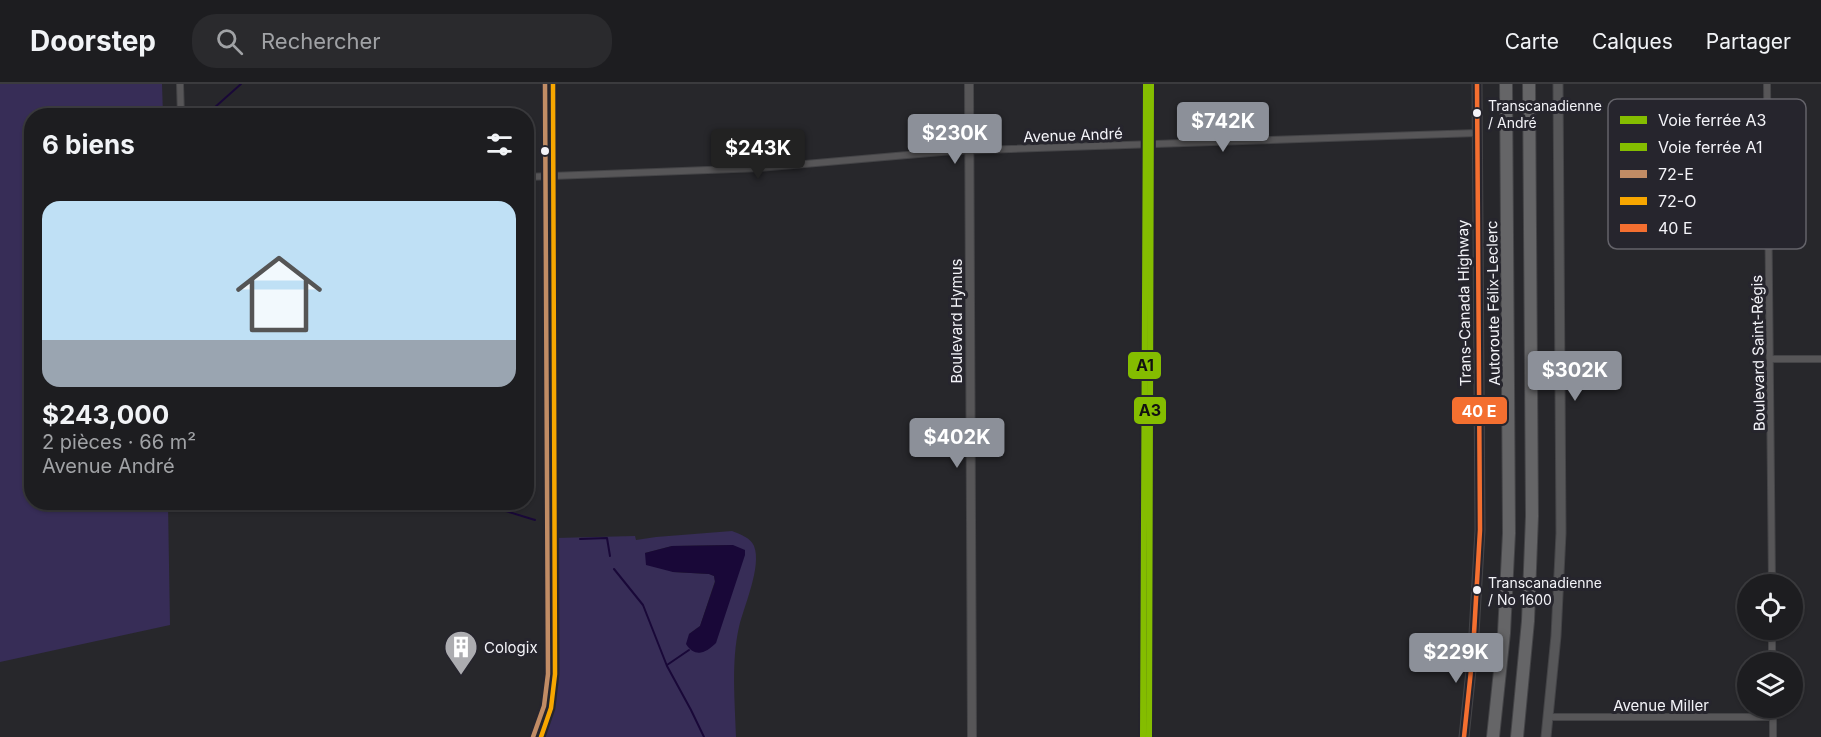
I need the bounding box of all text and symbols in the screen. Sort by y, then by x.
search box [192,14,612,68]
text: Doorstep [30,24,156,58]
icon: search [213,25,246,58]
text: Rechercher [261,28,381,54]
text: Carte [1505,29,1559,54]
text: Calques [1592,29,1673,54]
text: Partager [1706,29,1791,54]
place label: Transcanadienne / André [1488,97,1602,131]
legend [1608,99,1806,249]
pin: $742K [1181,102,1265,153]
marker: Transcanadienne / André [1471,107,1483,119]
text: $742K [1191,109,1255,133]
text: Voie ferrée A3 [1658,110,1766,130]
pin: $230K [913,114,997,165]
text: $230K [922,121,988,145]
street label: Avenue André [1023,124,1123,146]
icon: filters [483,128,516,161]
text: 6 biens [42,129,135,160]
pin: $243K [716,129,800,180]
text: $243K [725,136,791,160]
text: Voie ferrée A1 [1658,137,1763,157]
unlabelled marker [539,145,551,157]
text: 72-E [1658,164,1694,184]
text: 72-O [1658,191,1696,211]
text: 40 E [1658,218,1693,238]
street label: Trans-Canada Highway [1453,219,1475,387]
street label: Autoroute Félix-Leclerc [1482,220,1504,386]
icon: home [225,240,333,348]
street label: Boulevard Hymus [947,258,966,383]
street label: Boulevard Saint-Régis [1747,275,1769,431]
line badge: A1 [1127,351,1162,380]
pin: $302K [1533,351,1617,402]
text: A1 [1136,355,1154,375]
text: $302K [1542,358,1608,382]
line badge: A3 [1133,396,1167,425]
line badge: 40 E [1451,396,1508,425]
text: $243,000 [42,399,169,430]
text: A3 [1139,400,1161,420]
text: 40 E [1461,401,1497,421]
pin: $402K [915,418,999,469]
text: $402K [923,425,991,449]
text: 2 pièces · 66 m² [42,430,196,454]
text: Avenue André [42,454,175,478]
place label: Transcanadienne / No 1600 [1488,574,1602,608]
map controls [1737,574,1803,718]
button: locate [1737,574,1803,640]
marker: Transcanadienne / No 1600 [1471,584,1483,596]
building icon: Cologix [443,629,479,676]
pin: $229K [1414,633,1498,684]
place label: Cologix [484,638,538,657]
text: $229K [1423,640,1489,664]
button: layers [1737,652,1803,718]
street label: Avenue Miller [1613,696,1709,715]

